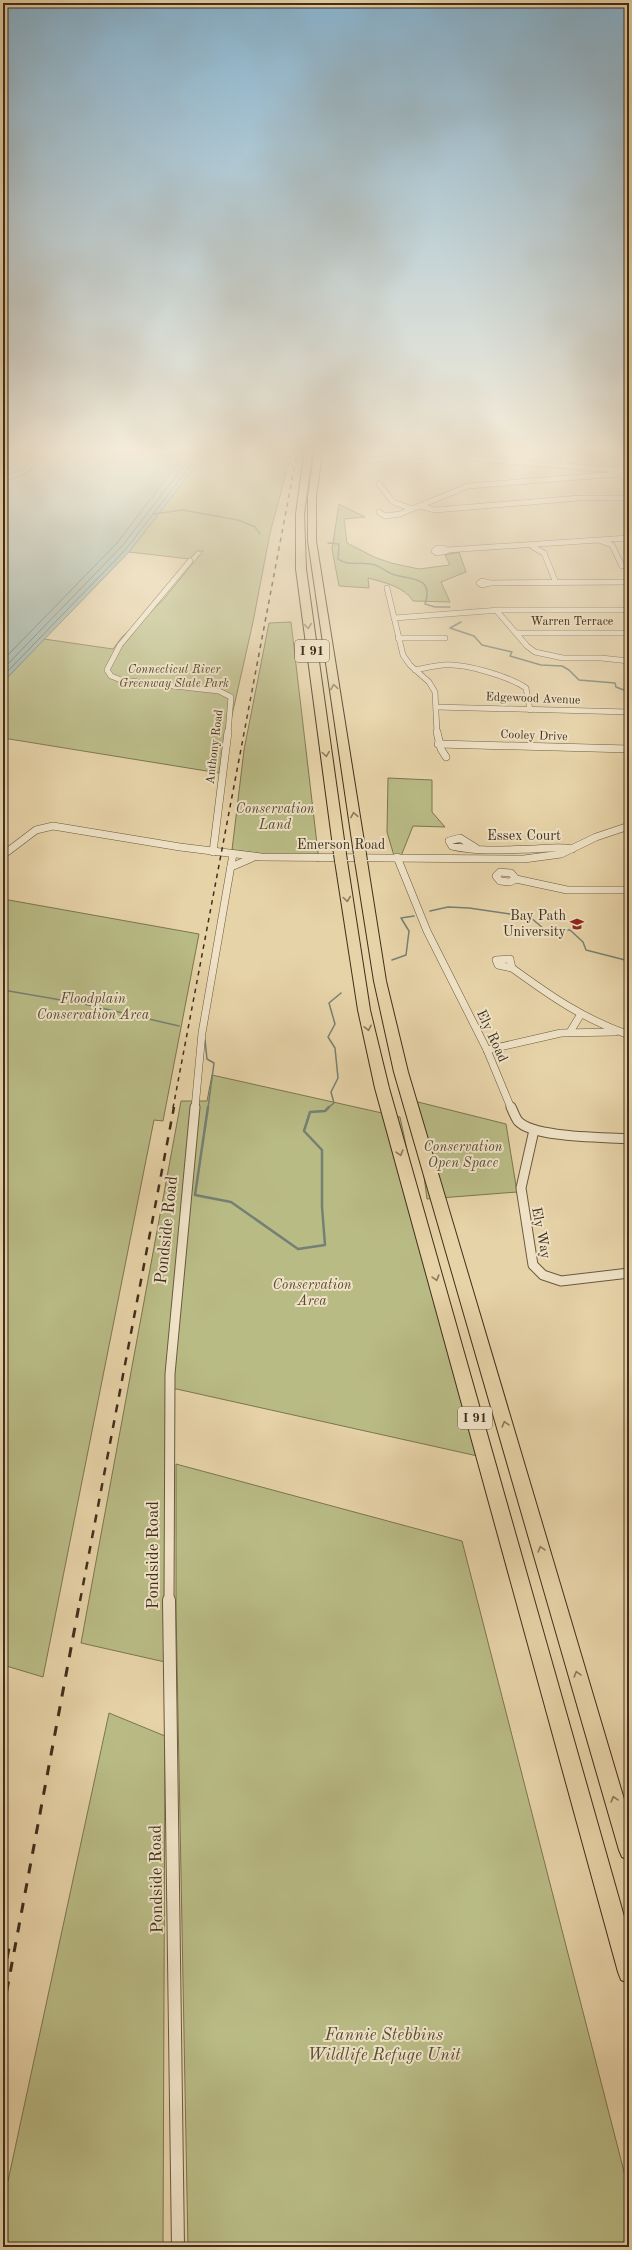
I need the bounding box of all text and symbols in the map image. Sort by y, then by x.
street label: Warren Terrace [531,616,614,628]
one-way arrow [303,622,312,629]
road number: I 91 [295,640,329,662]
park label: Connecticut River Greenway State Park [119,664,229,690]
one-way arrow [330,684,339,690]
street label: Edgewood Avenue [485,691,581,707]
street label: Anthony Road [204,709,226,785]
street label: Cooley Drive [500,729,568,743]
one-way arrow [321,751,330,757]
park label: Conservation Land [235,802,315,832]
one-way arrow [350,812,359,818]
street label: Essex Court [487,829,561,843]
street label: Emerson Road [297,838,385,852]
one-way arrow [342,896,351,902]
place label: Bay Path University [503,909,567,939]
school or university icon: Bay Path University [569,916,585,932]
park label: Floodplain Conservation Area [37,992,150,1022]
street label: Ely Road [474,1008,510,1064]
one-way arrow [363,1024,371,1031]
park label: Conservation Open Space [423,1140,503,1171]
one-way arrow [395,1150,404,1157]
street label: Pondside Road [153,1175,181,1285]
street label: Ely Way [529,1206,553,1261]
one-way arrow [431,1275,439,1282]
park label: Conservation Area [272,1278,352,1308]
road number: I 91 [458,1407,492,1429]
one-way arrow [501,1421,510,1428]
street label: Pondside Road [145,1501,162,1609]
one-way arrow [537,1546,546,1553]
one-way arrow [573,1671,582,1678]
one-way arrow [610,1796,619,1803]
street label: Pondside Road [148,1825,166,1933]
park label: Fannie Stebbins Wildlife Refuge Unit [307,2027,461,2064]

